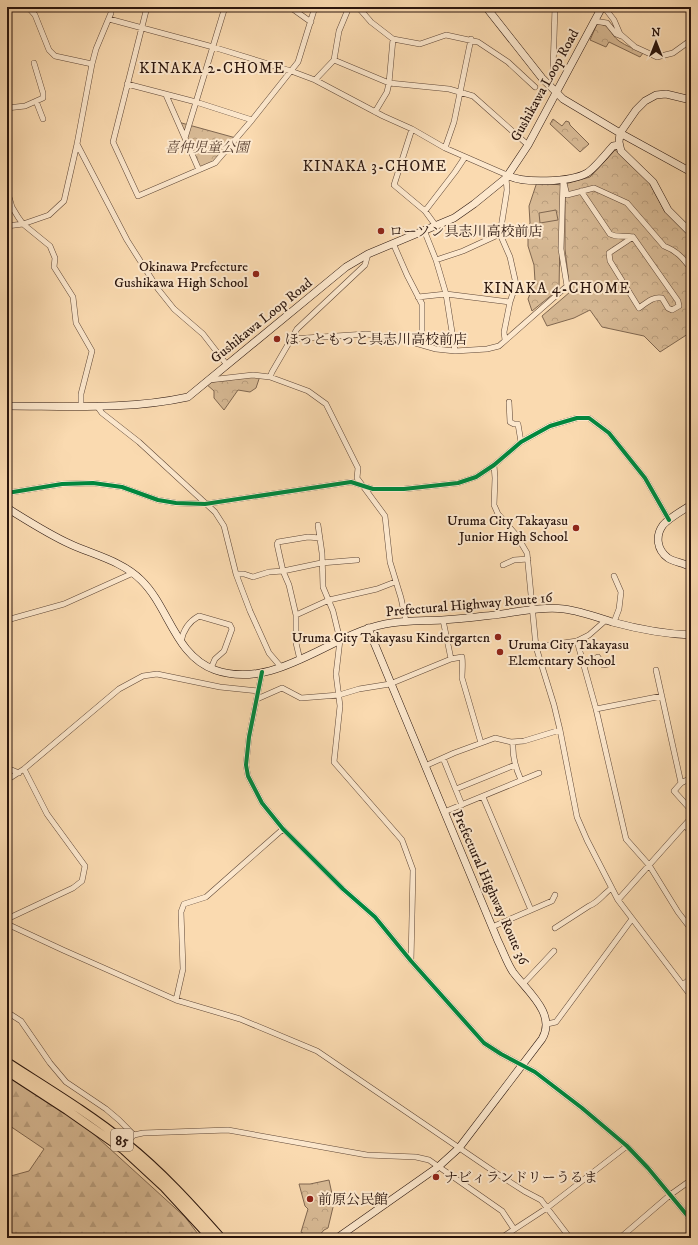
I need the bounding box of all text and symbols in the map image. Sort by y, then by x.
north arrow [636,22,676,62]
street label: Gushikawa Loop Road [507,26,583,145]
text: N [651,26,661,40]
district label: KINAKA 2-CHOME [139,59,285,78]
park label: 喜仲児童公園 [165,139,251,157]
district label: KINAKA 3-CHOME [303,157,447,176]
place label: ローソン具志川高校前店 [389,223,542,241]
marker: ローソン具志川高校前店 [376,226,386,236]
place label: Okinawa Prefecture Gushikawa High School [114,258,249,292]
marker: Okinawa Prefecture Gushikawa High School [251,269,261,279]
street label: Gushikawa Loop Road [207,274,316,367]
district label: KINAKA 4-CHOME [483,279,631,298]
place label: ほっともっと具志川高校前店 [285,331,467,349]
marker: ほっともっと具志川高校前店 [272,334,282,344]
place label: Uruma City Takayasu Junior High School [447,512,569,546]
marker: Uruma City Takayasu Junior High School [571,523,581,533]
street label: Prefectural Highway Route 16 [385,589,554,621]
place label: Uruma City Takayasu Kindergarten [292,629,491,647]
marker: Uruma City Takayasu Kindergarten [493,632,503,642]
place label: Uruma City Takayasu Elementary School [508,636,629,670]
marker: Uruma City Takayasu Elementary School [495,647,505,657]
street label: Prefectural Highway Route 36 [448,807,533,968]
road number: 85 [111,1129,133,1151]
place label: ナビィランドリーうるま [444,1169,598,1187]
marker: ナビィランドリーうるま [431,1172,441,1182]
place label: 前原公民館 [318,1191,388,1209]
marker: 前原公民館 [305,1194,315,1204]

